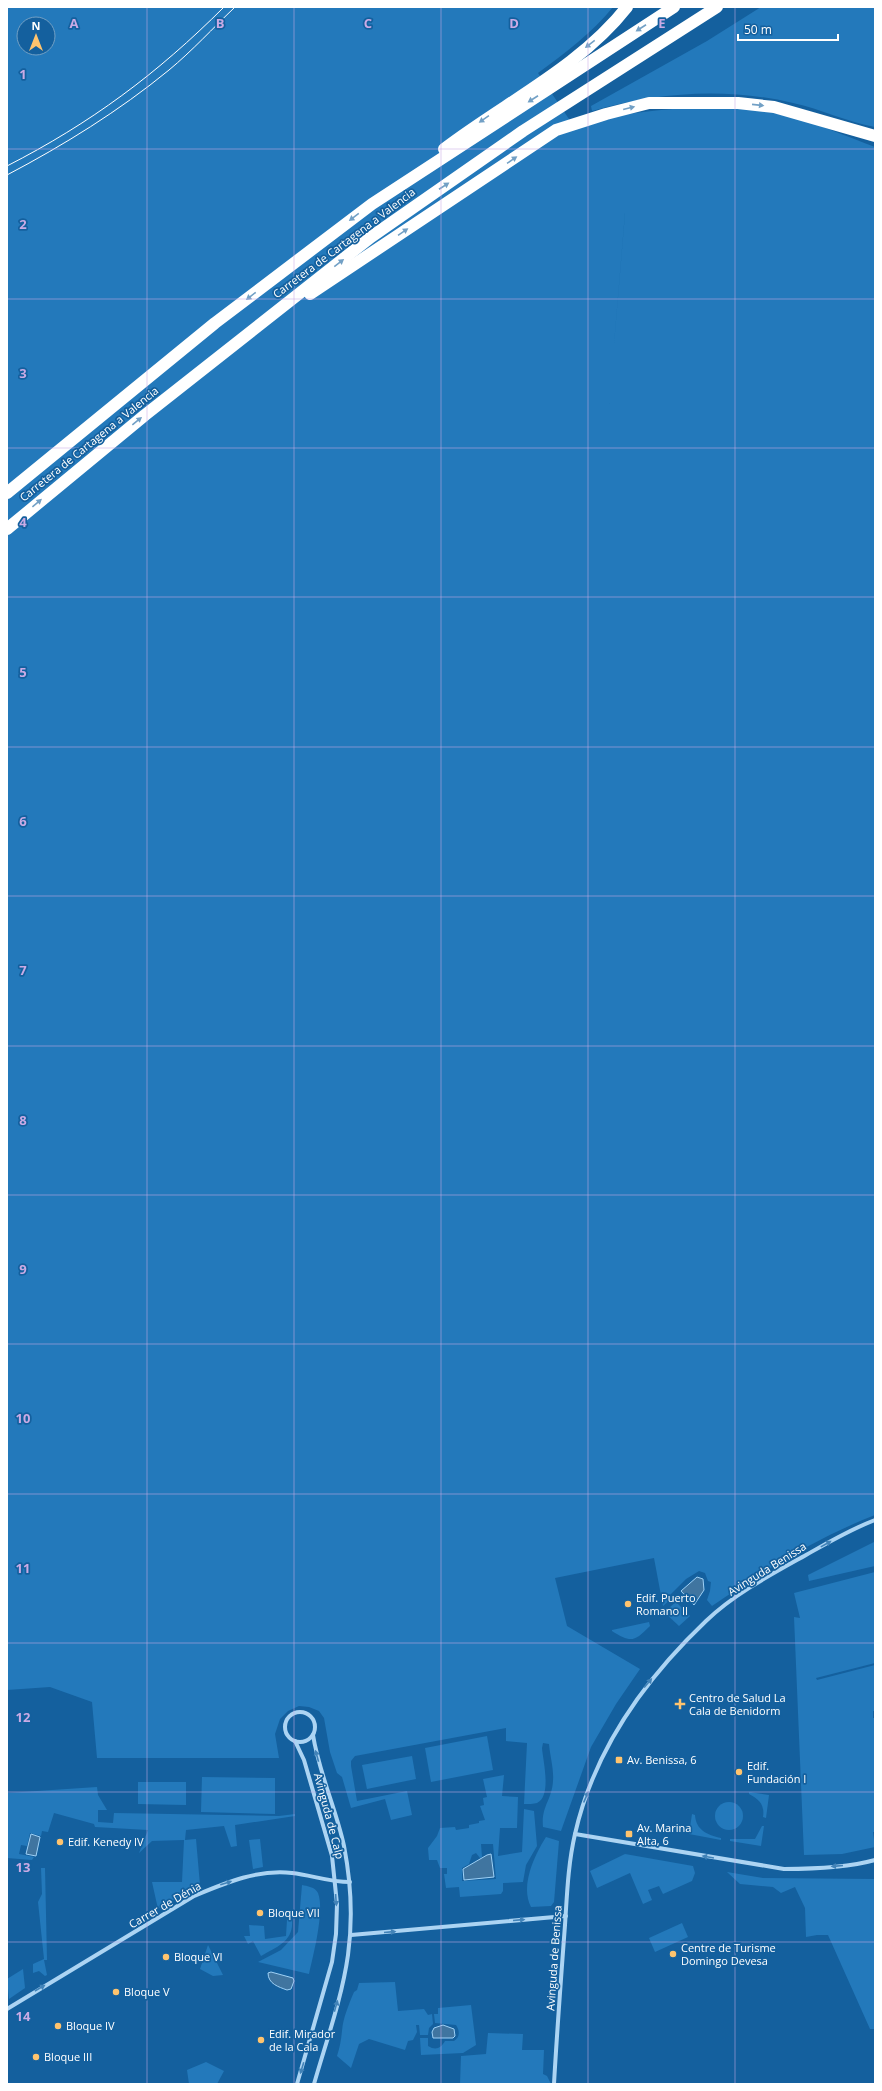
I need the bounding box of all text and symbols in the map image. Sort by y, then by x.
text: A [70,14,79,32]
text: B [216,14,225,32]
text: C [364,14,372,32]
text: D [509,14,519,32]
text: E [658,14,666,32]
north arrow [16,16,56,56]
scale bar [738,16,838,42]
text: N [32,18,40,33]
text: 50 m [744,21,772,38]
one-way arrow [636,25,647,32]
one-way arrow [584,40,595,49]
text: 1 [19,65,27,83]
one-way arrow [527,96,538,103]
one-way arrow [752,102,764,108]
one-way arrow [623,105,635,111]
one-way arrow [479,115,489,123]
one-way arrow [506,156,517,164]
one-way arrow [438,182,449,190]
street label: Carretera de Cartagena a Valencia [270,184,418,301]
one-way arrow [349,213,360,221]
text: 2 [19,215,27,233]
one-way arrow [398,228,408,236]
one-way arrow [333,258,344,267]
one-way arrow [245,292,256,300]
text: 3 [19,364,27,382]
street label: Carretera de Cartagena a Valencia [16,383,161,504]
one-way arrow [132,417,143,425]
one-way arrow [31,499,42,508]
text: 4 [19,513,27,531]
text: 5 [19,663,27,681]
text: 6 [19,812,27,830]
text: 7 [19,961,27,979]
text: 8 [19,1111,27,1129]
text: 9 [19,1260,27,1278]
text: 10 [16,1409,30,1427]
street label: Avinguda Benissa [725,1538,809,1599]
one-way arrow [820,1540,831,1547]
text: 11 [16,1559,30,1577]
place label: Edif. Puerto Romano II [636,1590,696,1618]
marker: Edif. Puerto Romano II [623,1599,633,1609]
one-way arrow [643,1678,652,1689]
place label: Centro de Salud La Cala de Benidorm [689,1690,786,1718]
marker: Centro de Salud La Cala de Benidorm [674,1698,686,1710]
text: 12 [16,1708,31,1726]
one-way arrow [314,1750,320,1762]
place label: Av. Benissa, 6 [627,1752,697,1767]
marker: Av. Benissa, 6 [614,1755,624,1765]
place label: Edif. Fundación I [747,1758,806,1786]
marker: Edif. Fundación I [734,1767,744,1777]
street label: Avinguda de Calp [311,1771,348,1861]
one-way arrow [583,1791,589,1802]
place label: Av. Marina Alta, 6 [637,1820,691,1848]
marker: Av. Marina Alta, 6 [624,1829,634,1839]
place label: Edif. Kenedy IV [68,1834,144,1849]
marker: Edif. Kenedy IV [55,1837,65,1847]
one-way arrow [702,1854,714,1860]
text: 13 [16,1858,30,1876]
one-way arrow [831,1863,843,1870]
street label: Carrer de Dénia [126,1878,204,1931]
one-way arrow [220,1880,232,1886]
one-way arrow [333,1894,340,1906]
place label: Bloque VII [268,1905,320,1920]
street label: Avinguda de Benissa [542,1905,565,2011]
marker: Bloque VII [255,1908,265,1918]
one-way arrow [513,1917,525,1924]
one-way arrow [384,1928,396,1935]
place label: Centre de Turisme Domingo Devesa [681,1940,776,1968]
place label: Bloque VI [174,1949,223,1964]
marker: Centre de Turisme Domingo Devesa [668,1949,678,1959]
marker: Bloque VI [161,1952,171,1962]
place label: Bloque V [124,1984,170,1999]
one-way arrow [34,1985,46,1992]
marker: Bloque V [111,1987,121,1997]
one-way arrow [333,2000,339,2012]
text: 14 [16,2007,31,2025]
place label: Bloque IV [66,2018,115,2033]
marker: Bloque IV [53,2021,63,2031]
place label: Edif. Mirador de la Cala [269,2026,336,2054]
marker: Edif. Mirador de la Cala [256,2035,266,2045]
place label: Bloque III [44,2049,92,2064]
marker: Bloque III [31,2052,41,2062]
one-way arrow [299,2062,305,2074]

